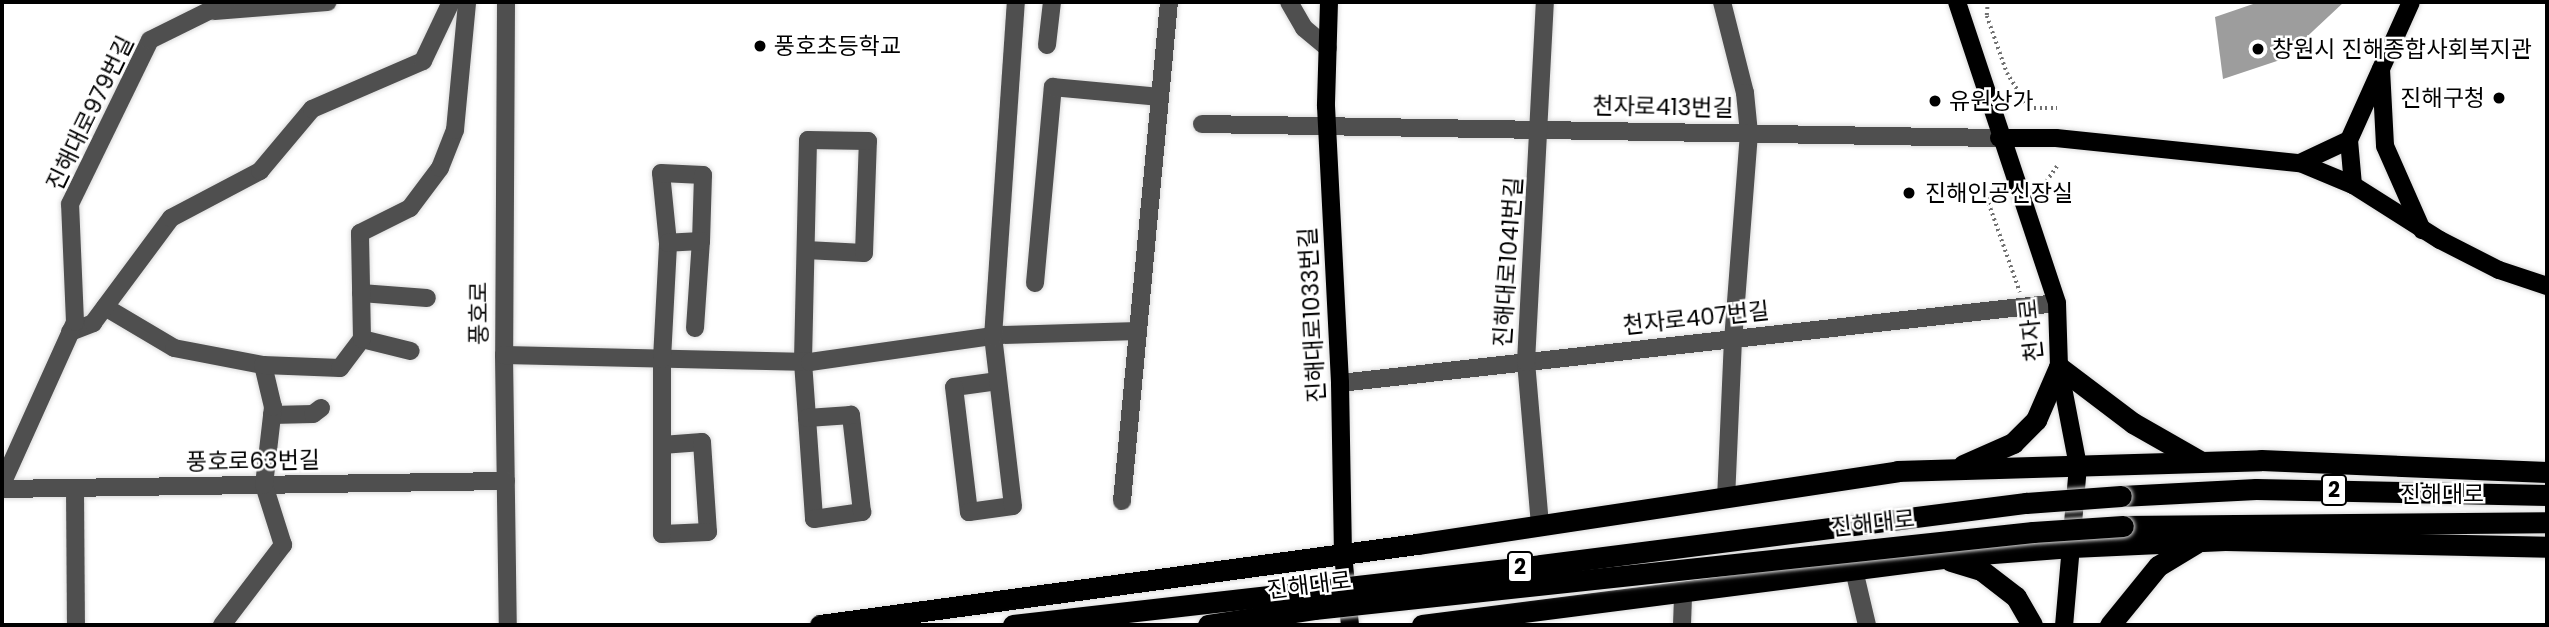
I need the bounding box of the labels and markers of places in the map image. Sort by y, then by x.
place label: 풍호초등학교 [774,32,901,60]
place label: 창원시 진해종합사회복지관 [2272,35,2532,63]
marker: 풍호초등학교 [752,38,768,54]
marker: 창원시 진해종합사회복지관 [2250,41,2266,57]
place label: 진해구청 [2400,84,2485,112]
place label: 유원상가 [1949,87,2034,115]
marker: 진해구청 [2491,90,2507,106]
marker: 유원상가 [1927,93,1943,109]
place label: 진해인공신장실 [1925,179,2073,207]
marker: 진해인공신장실 [1899,183,1919,203]

